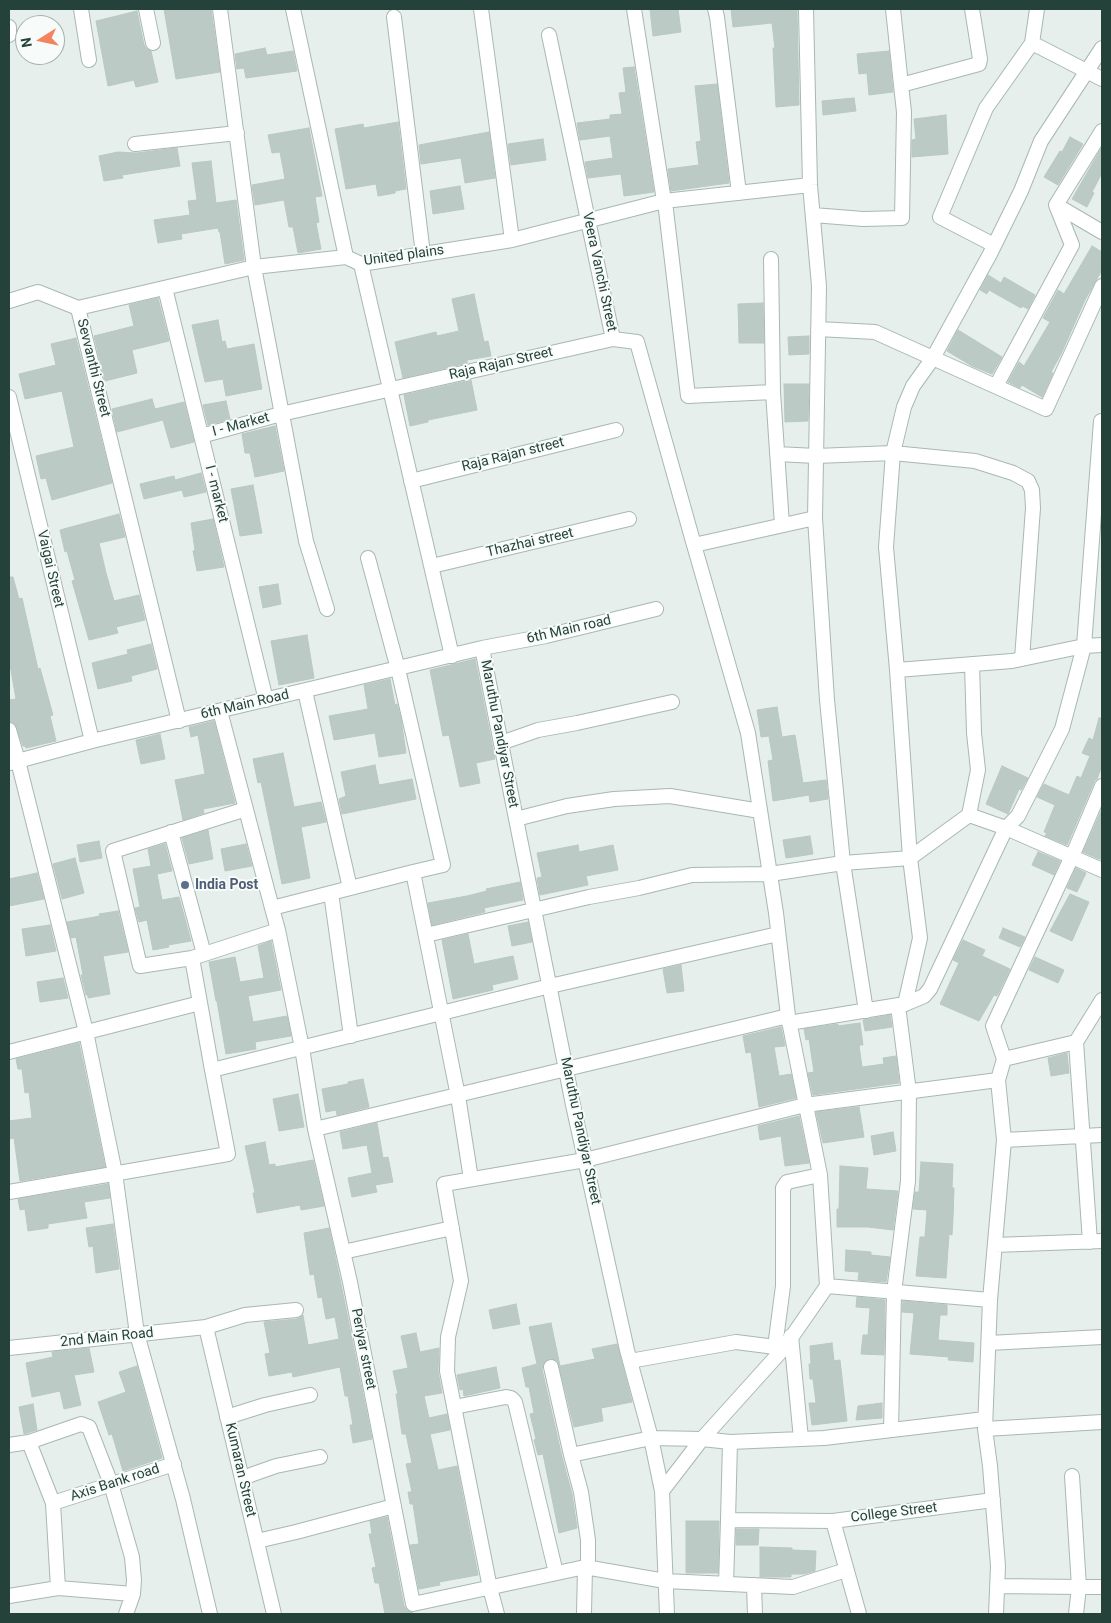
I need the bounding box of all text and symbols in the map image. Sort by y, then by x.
north arrow [15,15,65,65]
text: N [17,36,35,49]
street label: Veera Vanchi Street [578,211,620,333]
street label: United plains [363,242,445,270]
street label: Sevvanthi Street [73,317,113,419]
street label: Raja Rajan Street [447,344,555,384]
street label: I - Market [211,409,271,441]
street label: Raja Rajan street [460,434,566,476]
street label: I - market [201,464,231,524]
street label: Thazhai street [485,525,575,561]
street label: Vaigai Street [33,529,67,609]
street label: 6th Main road [525,612,613,648]
street label: Maruthu Pandiyar Street [476,659,522,809]
street label: 6th Main Road [199,687,291,723]
place label: India Post [195,877,258,893]
marker: India Post [179,879,191,891]
street label: Maruthu Pandiyar Street [556,1056,604,1206]
street label: Periyar street [347,1307,379,1391]
street label: 2nd Main Road [60,1325,154,1351]
street label: Kumaran Street [221,1421,259,1519]
street label: Axis Bank road [68,1461,162,1505]
street label: College Street [850,1499,938,1527]

